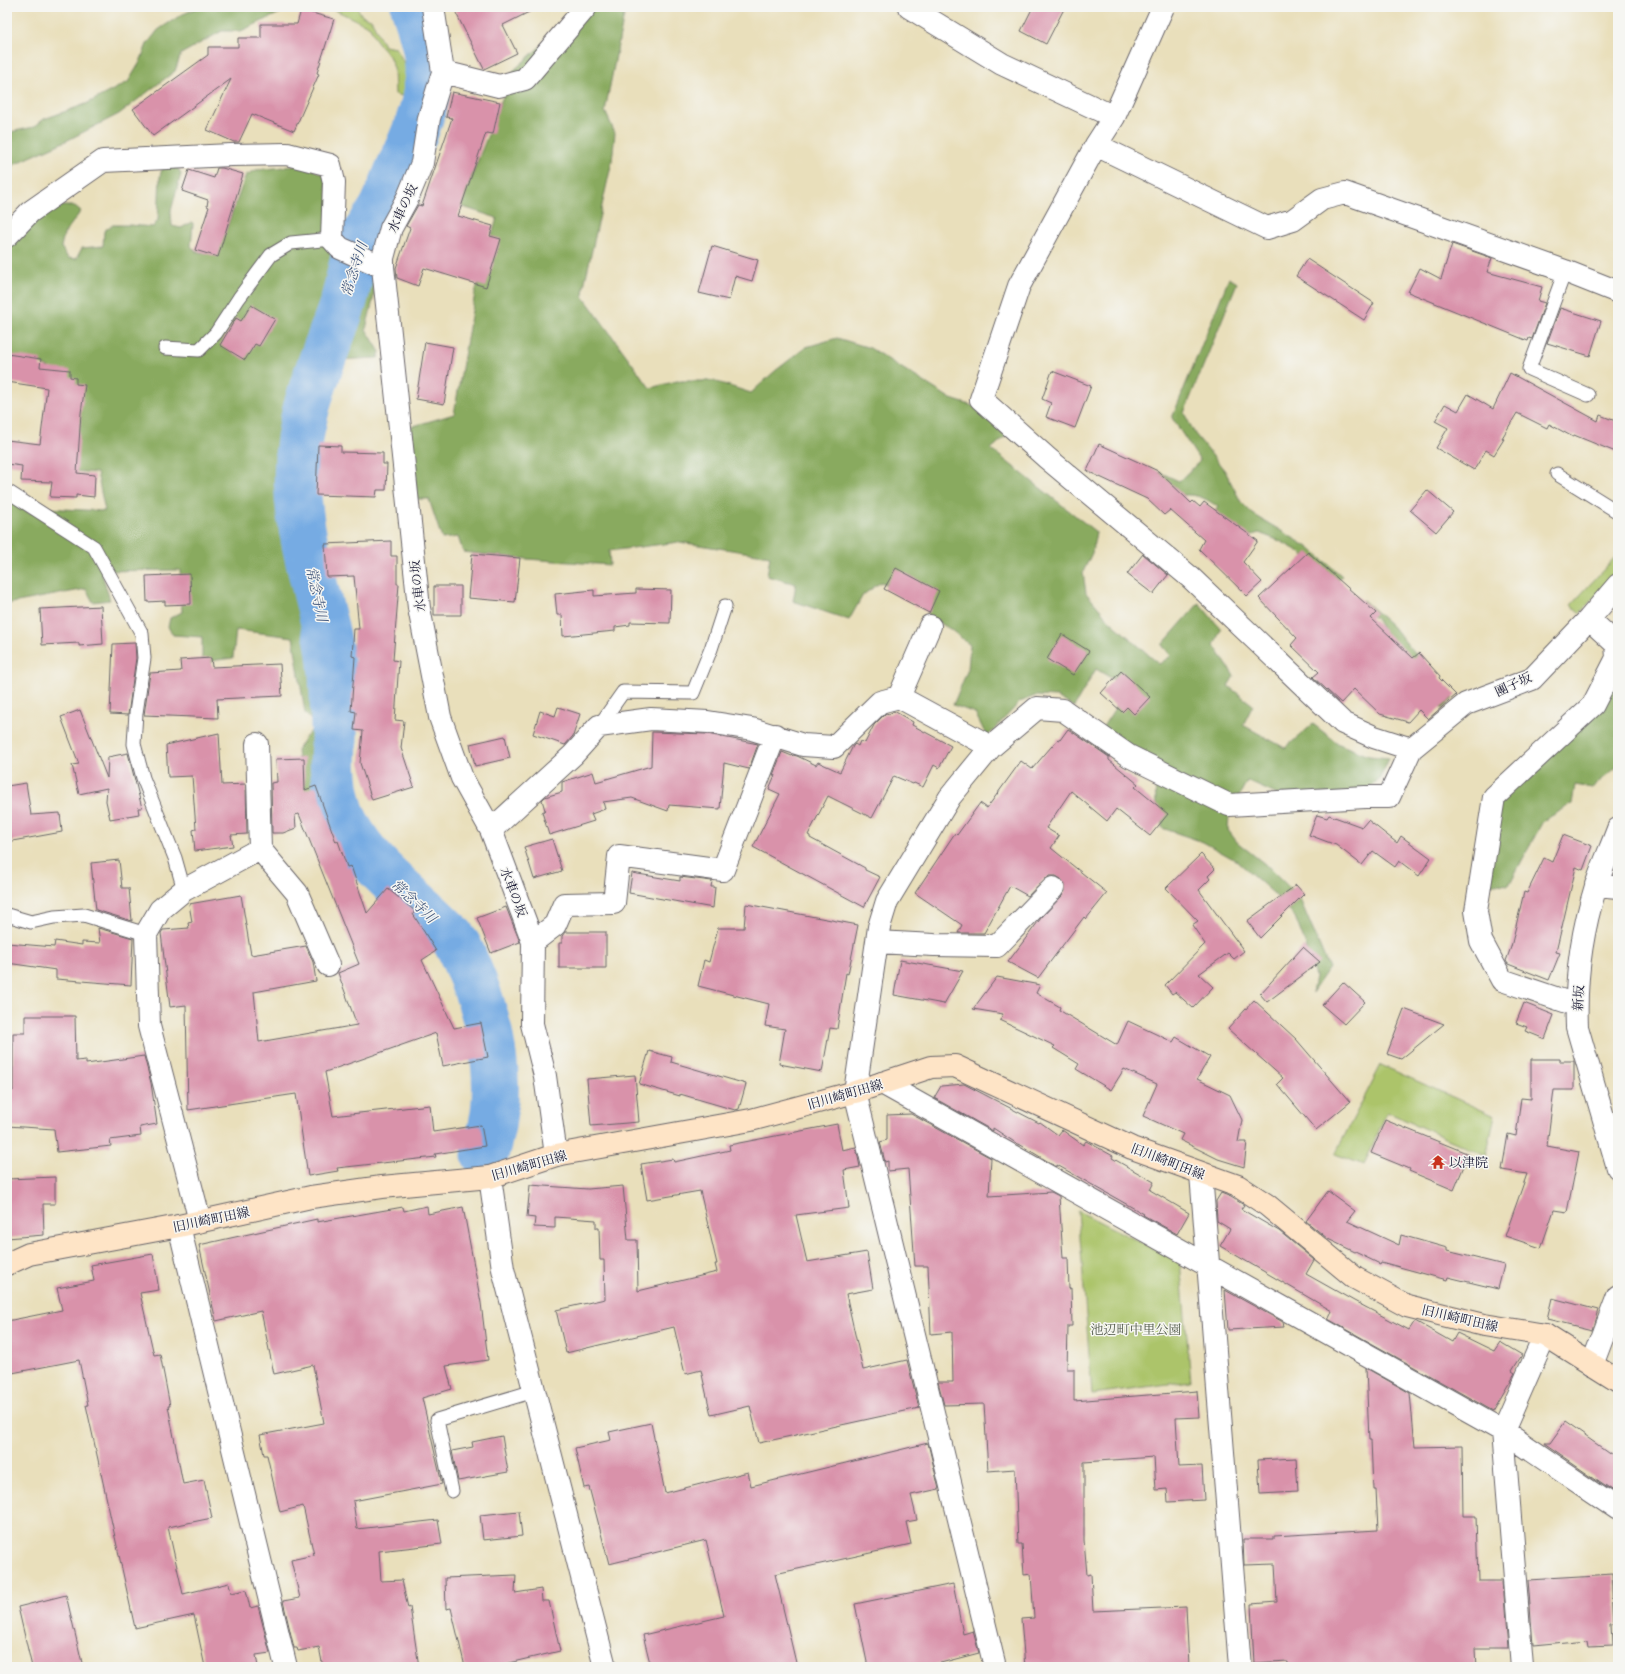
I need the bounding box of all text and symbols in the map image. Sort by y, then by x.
street label: 水車の坂 [384,181,422,236]
water label: 常念寺川 [337,238,373,299]
street label: 水車の坂 [406,559,430,613]
water label: 常念寺川 [301,565,332,625]
street label: 團子坂 [1492,669,1535,701]
street label: 水車の坂 [495,865,531,920]
water label: 常念寺川 [387,875,442,929]
street label: 新坂 [1569,985,1589,1012]
street label: 旧川崎町田線 [805,1076,885,1114]
street label: 旧川崎町田線 [1128,1140,1207,1184]
street label: 旧川崎町田線 [489,1147,569,1185]
temple icon: 以津院 [1430,1154,1446,1170]
place label: 以津院 [1449,1154,1488,1172]
street label: 旧川崎町田線 [171,1203,251,1237]
street label: 旧川崎町田線 [1420,1301,1500,1337]
park label: 池辺町中里公園 [1090,1321,1182,1339]

